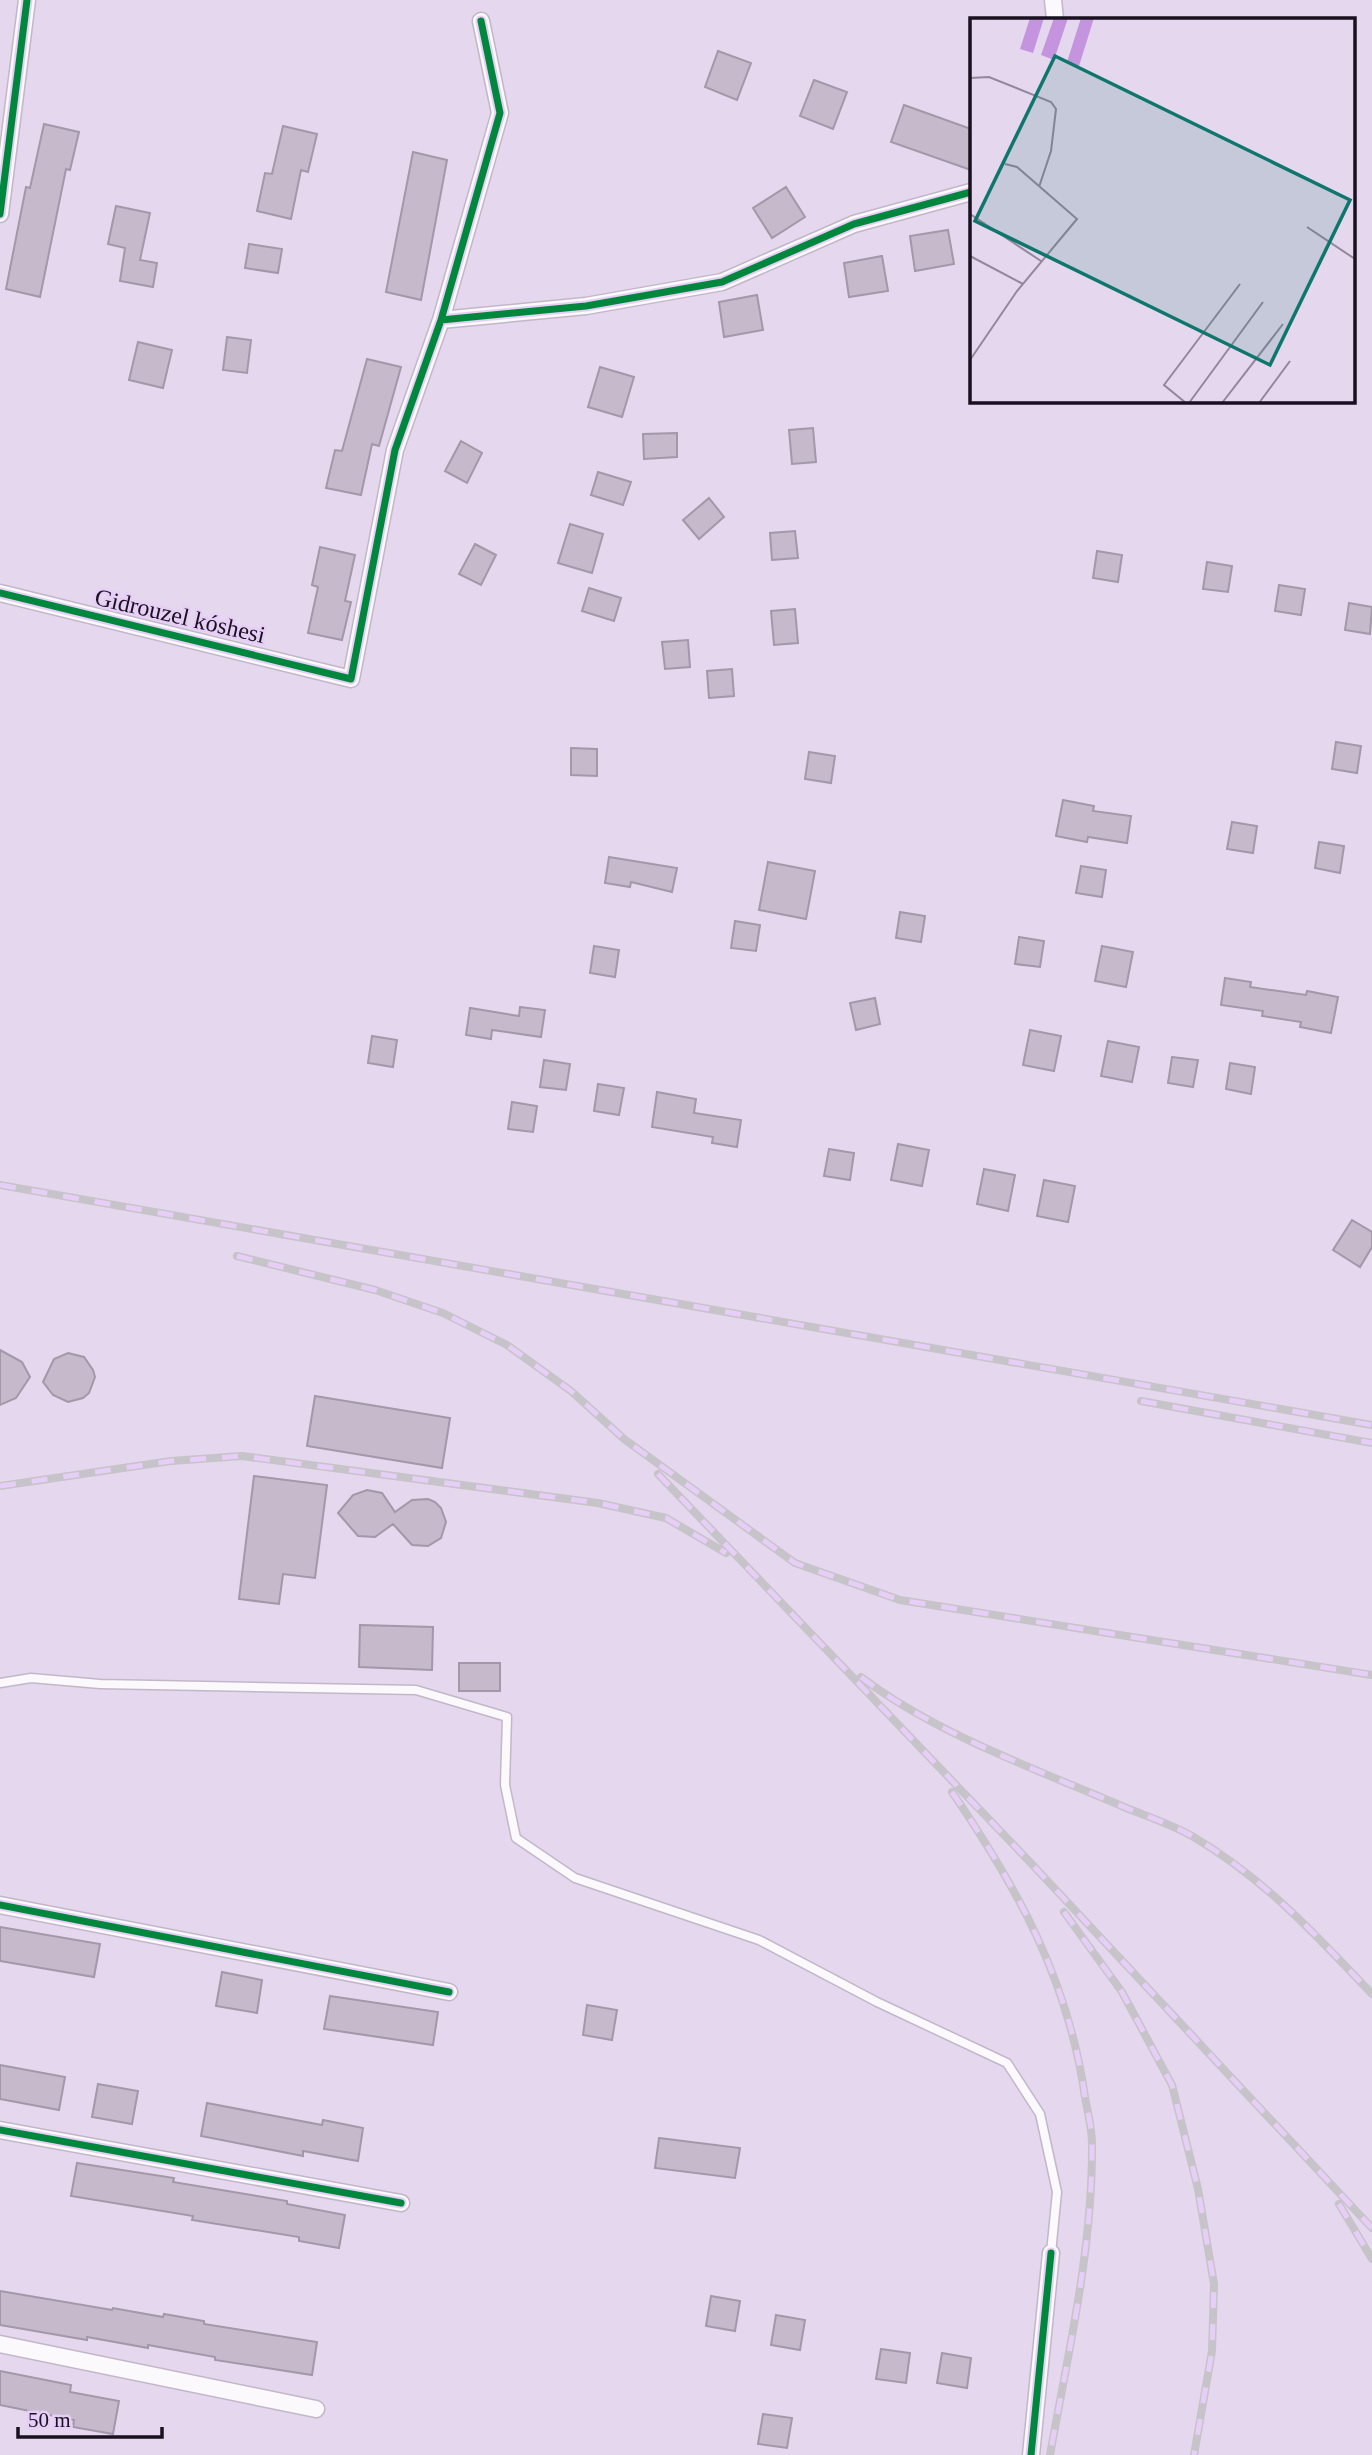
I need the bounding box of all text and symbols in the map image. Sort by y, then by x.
inset map [970,18,1354,402]
street label: Gidrouzel kóshesi [92,584,268,648]
scale bar [18,2396,161,2440]
text: 50 m [28,2408,71,2432]

